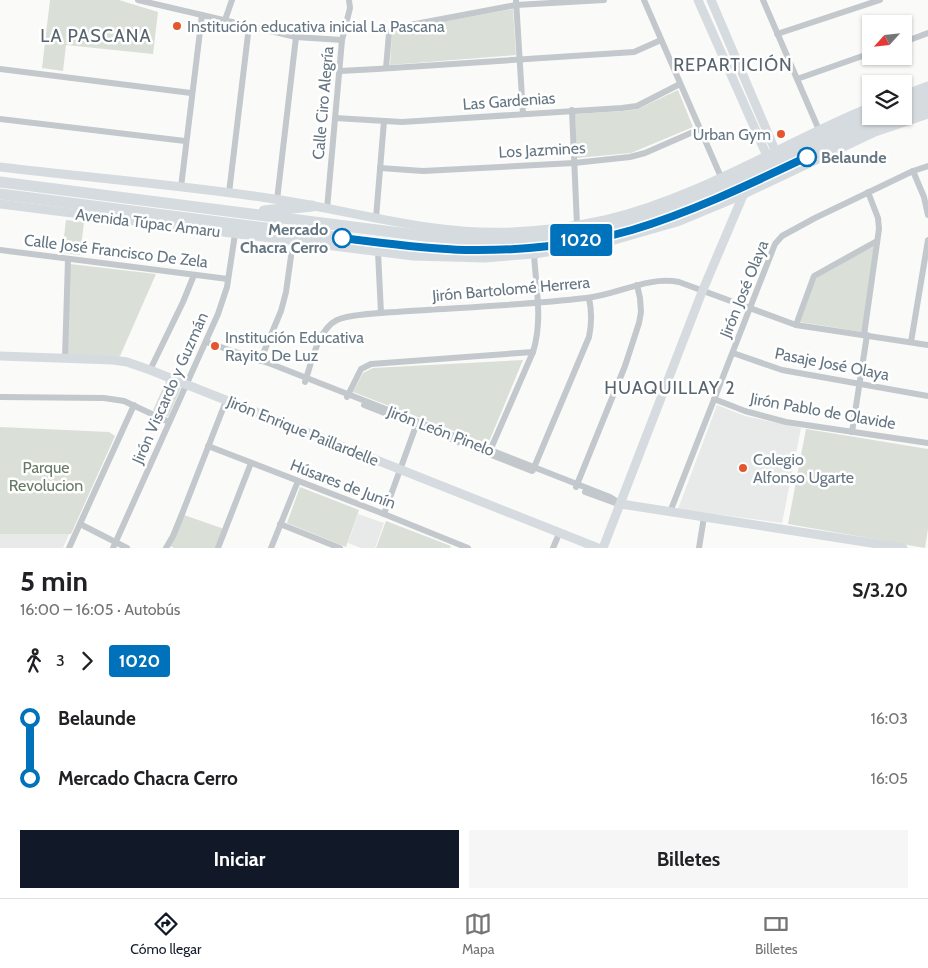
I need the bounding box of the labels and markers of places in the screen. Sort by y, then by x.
place label: Institución educativa inicial La Pascana [187,17,445,36]
marker: Institución educativa inicial La Pascana [171,20,183,32]
place label: Urban Gym [693,125,771,144]
marker: Urban Gym [775,128,787,140]
marker: Belaunde [797,147,817,167]
place label: Belaunde [821,148,886,167]
place label: Mercado Chacra Cerro [240,220,328,257]
marker: Mercado Chacra Cerro [332,228,352,248]
place label: Institución Educativa Rayito De Luz [225,328,364,365]
marker: Institución Educativa Rayito De Luz [209,340,221,352]
place label: Colegio Alfonso Ugarte [753,450,854,487]
marker: Colegio Alfonso Ugarte [737,462,749,474]

